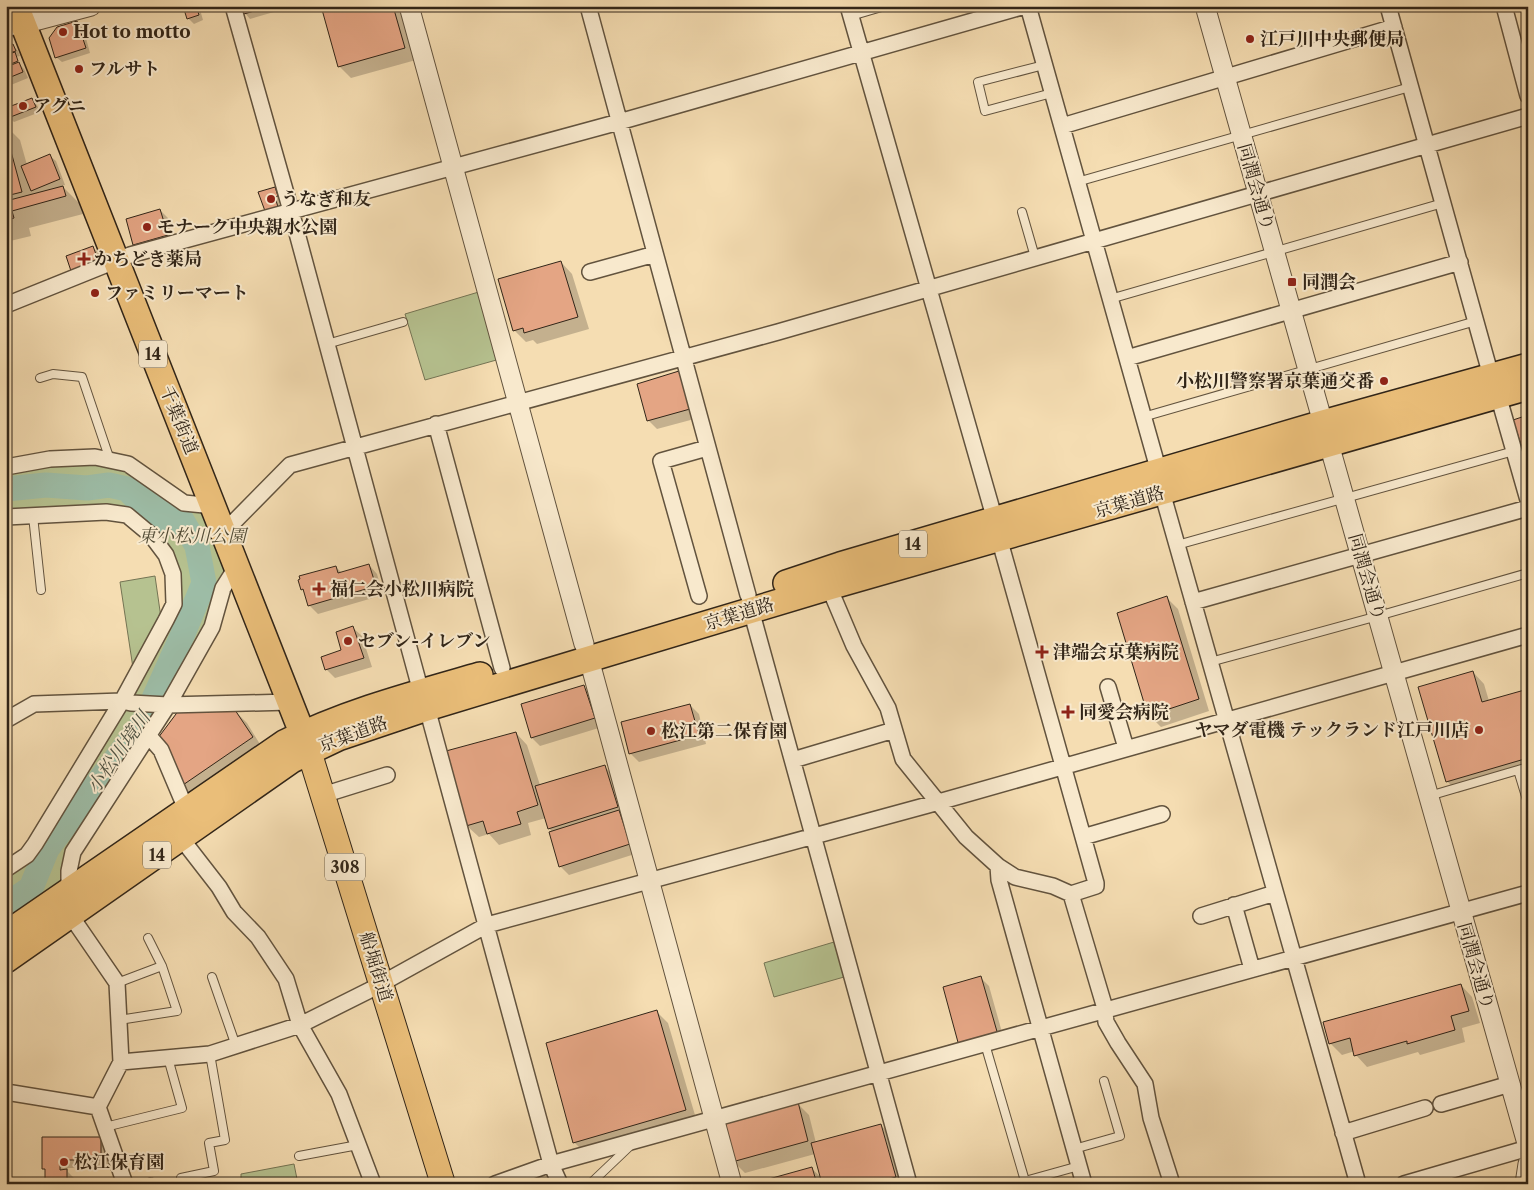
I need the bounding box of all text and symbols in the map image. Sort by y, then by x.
place label: Hot to motto [73,21,191,43]
marker: Hot to motto [57,26,69,38]
place label: 江戸川中央郵便局 [1260,28,1404,50]
marker: 江戸川中央郵便局 [1244,33,1256,45]
place label: フルサト [89,58,160,80]
marker: フルサト [73,63,85,75]
place label: アグニ [33,95,86,117]
marker: アグニ [17,100,29,112]
street label: 同潤会通り [1233,141,1279,233]
place label: うなぎ和友 [281,188,371,210]
marker: うなぎ和友 [265,193,277,205]
place label: モナーク中央親水公園 [157,216,337,238]
marker: モナーク中央親水公園 [141,221,153,233]
place label: かちどき薬局 [94,248,202,270]
marker: かちどき薬局 [78,253,90,265]
place label: 同潤会 [1302,271,1356,293]
marker: 同潤会 [1286,276,1298,288]
place label: ファミリーマート [105,282,249,304]
marker: ファミリーマート [89,287,101,299]
road number: 14 [139,340,167,368]
place label: 小松川警察署京葉通交番 [1176,370,1374,392]
marker: 小松川警察署京葉通交番 [1378,375,1390,387]
street label: 千葉街道 [155,383,203,457]
street label: 京葉道路 [1091,482,1167,522]
park label: 東小松川公園 [138,525,249,547]
road number: 14 [899,530,927,558]
street label: 同潤会通り [1344,531,1390,623]
place label: 福仁会小松川病院 [330,578,474,600]
marker: 福仁会小松川病院 [312,582,326,596]
street label: 京葉道路 [701,593,777,635]
place label: セブン-イレブン [358,630,491,652]
marker: セブン-イレブン [342,635,354,647]
place label: 津端会京葉病院 [1053,641,1179,663]
marker: 津端会京葉病院 [1035,645,1049,659]
place label: 同愛会病院 [1079,701,1169,723]
water label: 小松川境川 [82,705,156,798]
marker: 同愛会病院 [1061,705,1075,719]
street label: 京葉道路 [315,711,391,757]
place label: ヤマダ電機 テックランド江戸川店 [1194,719,1469,741]
place label: 松江第二保育園 [661,720,787,742]
marker: ヤマダ電機 テックランド江戸川店 [1473,724,1485,736]
marker: 松江第二保育園 [645,725,657,737]
road number: 14 [143,842,171,868]
road number: 308 [325,854,365,880]
street label: 同潤会通り [1453,920,1499,1012]
street label: 船堀街道 [355,929,397,1005]
place label: 松江保育園 [74,1151,164,1173]
marker: 松江保育園 [58,1156,70,1168]

